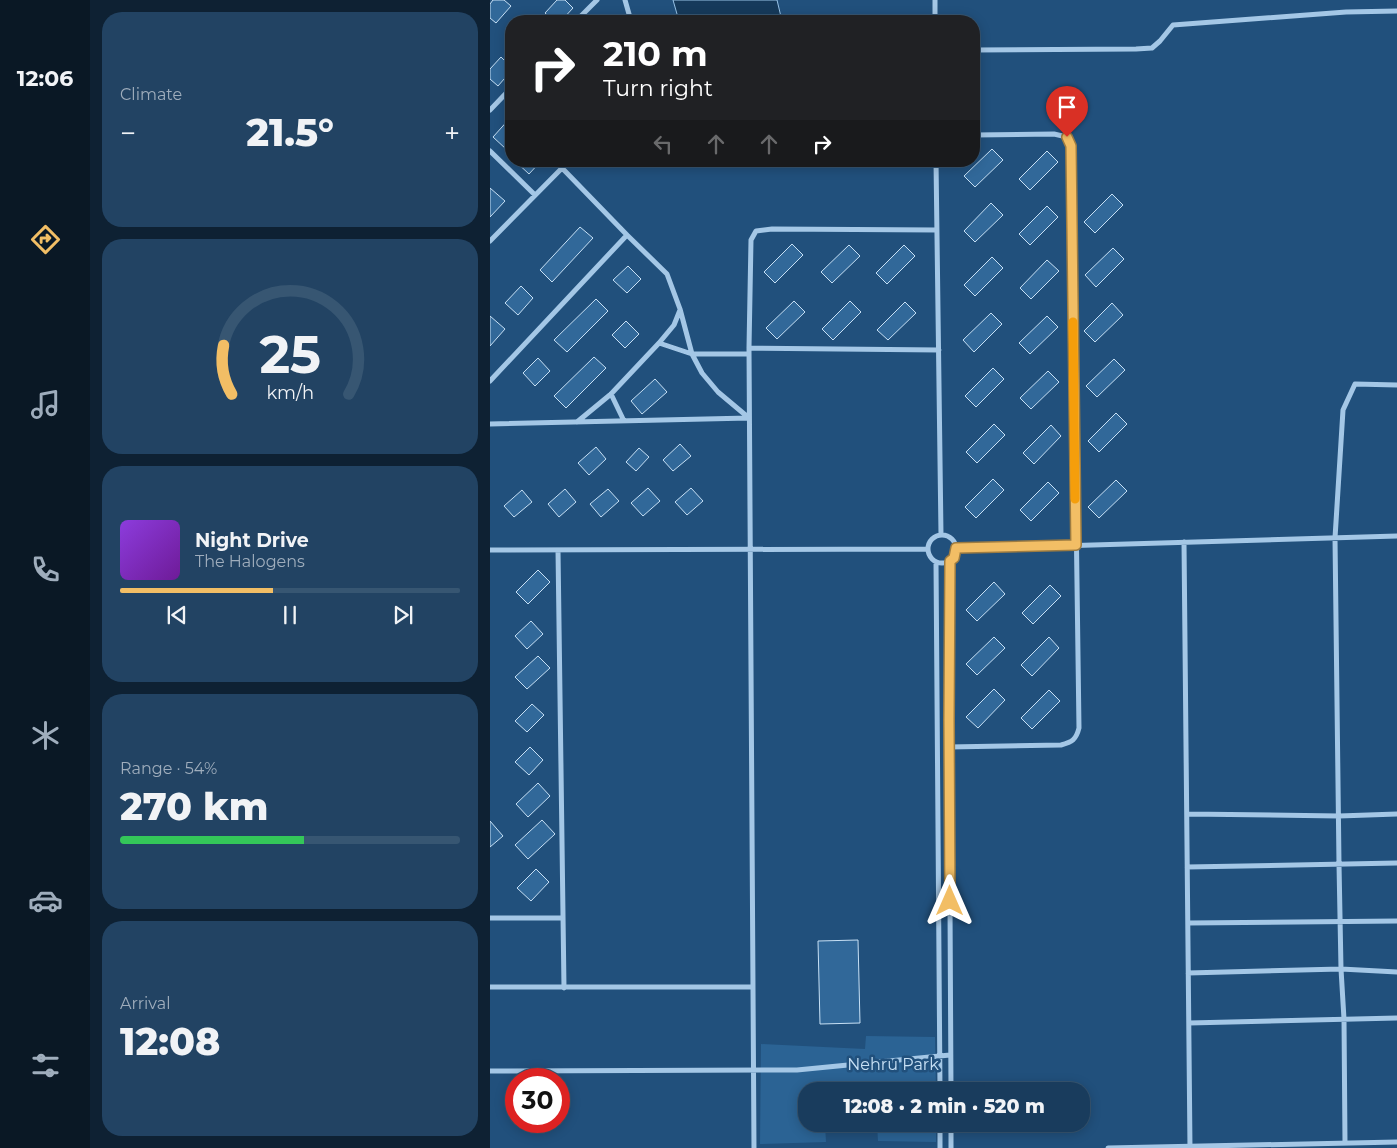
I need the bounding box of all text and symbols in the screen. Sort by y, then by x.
text: 210 m [603,32,708,75]
icon: right [520,35,585,100]
text: 12:06 [17,65,73,92]
text: Turn right [603,75,713,102]
text: Climate [120,85,182,104]
pin [1046,86,1088,137]
icon: arrive [1053,93,1081,121]
text: 21.5° [246,109,334,156]
text: − [120,116,136,150]
text: + [444,116,460,150]
icon: left [649,130,677,158]
icon: ahead [702,130,730,158]
icon: ahead [755,130,783,158]
icon: right [808,130,836,158]
icon: directions [28,222,63,257]
text: 25 [259,323,321,386]
text: km/h [266,382,314,403]
icon: music [28,387,63,422]
text: Night Drive [195,529,309,552]
icon: phone [28,552,63,587]
text: The Halogens [195,552,305,571]
icon: previous [163,601,191,629]
icon: pause [276,601,304,629]
icon: next [389,601,417,629]
icon: climate [28,718,63,753]
text: Range · 54% [120,759,217,778]
text: 270 km [120,783,268,830]
position arrow [923,874,975,926]
icon: car [28,883,63,918]
text: Arrival [120,994,170,1013]
text: 12:08 [120,1018,220,1065]
icon: filters [28,1048,63,1083]
park label: Nehru Park [847,1055,939,1074]
speed limit sign: 30 [505,1068,570,1133]
text: 12:08 · 2 min · 520 m [843,1095,1045,1118]

